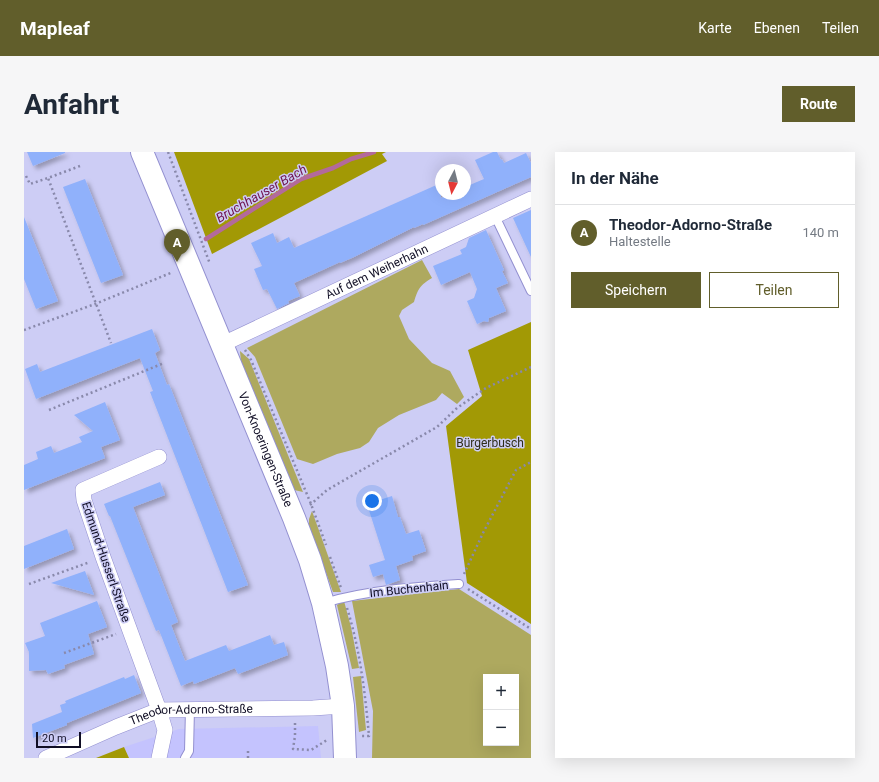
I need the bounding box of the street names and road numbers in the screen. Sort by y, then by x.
street label: Auf dem Weiherhahn [323,242,430,302]
street label: Von-Knoeringen-Straße [235,390,296,509]
street label: Edmund-Husserl-Straße [79,500,133,624]
street label: Im Buchenhain [369,578,449,600]
street label: Theodor-Adorno-Straße [127,702,253,728]

